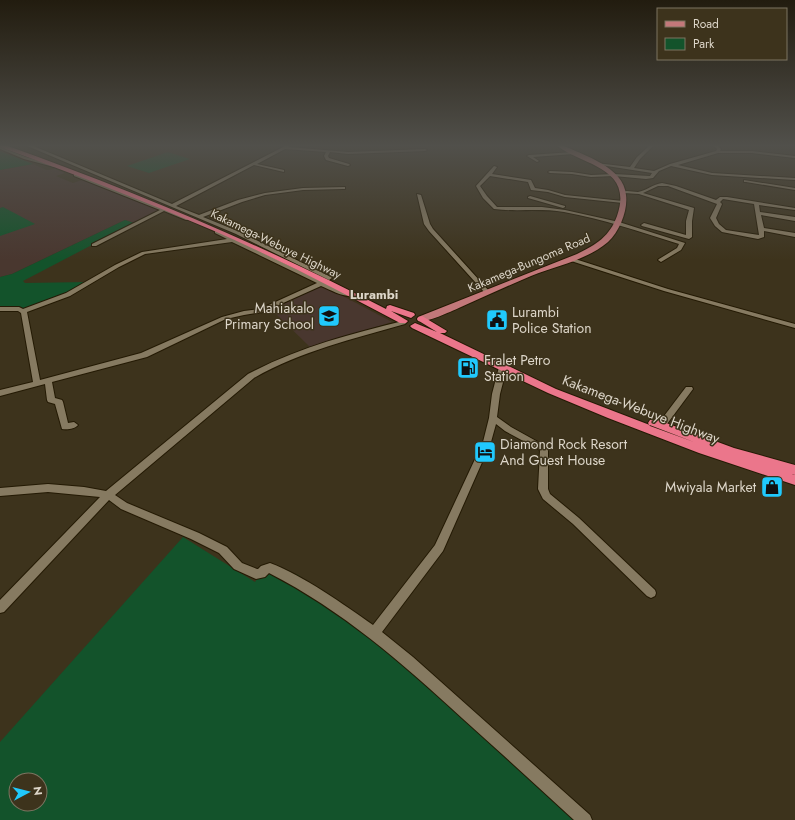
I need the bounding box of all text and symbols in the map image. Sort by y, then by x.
legend [657,8,787,60]
text: Road [693,15,719,33]
text: Park [693,35,715,53]
street label: Kakamega-Webuye Highway [208,204,345,284]
street label: Kakamega-Bungoma Road [465,229,593,297]
district label: Lurambi [350,285,398,304]
place label: Mahiakalo Primary School [225,298,314,334]
place label: Lurambi Police Station [512,302,592,338]
school or university icon: Mahiakalo Primary School [316,303,342,329]
public building icon: Lurambi Police Station [484,307,510,333]
place label: Fralet Petro Station [484,350,551,386]
fuel station icon: Fralet Petro Station [455,355,481,381]
street label: Kakamega-Webuye Highway [559,370,723,449]
place label: Diamond Rock Resort And Guest House [500,434,628,470]
hotel icon: Diamond Rock Resort And Guest House [472,439,498,465]
shop icon: Mwiyala Market [759,474,785,500]
place label: Mwiyala Market [665,477,757,497]
north arrow [8,772,48,812]
text: N [29,785,46,796]

